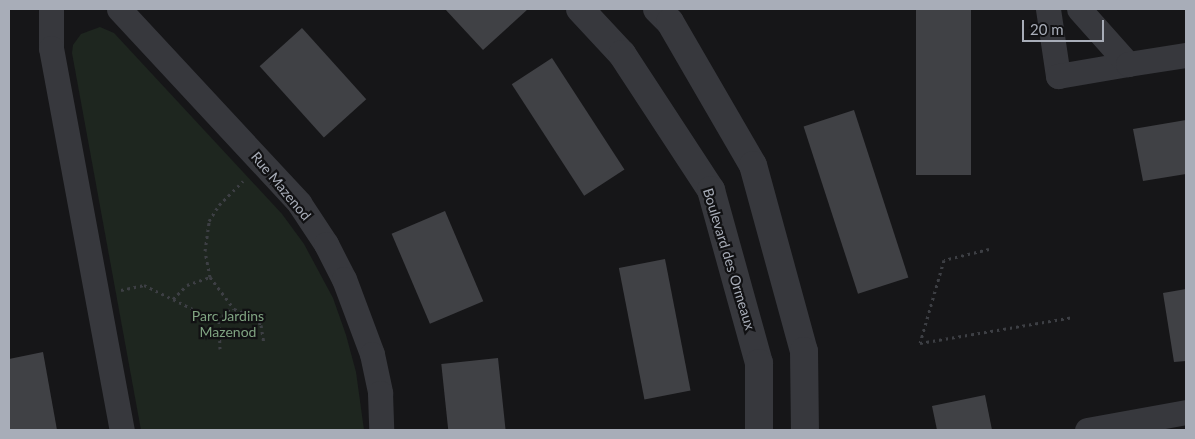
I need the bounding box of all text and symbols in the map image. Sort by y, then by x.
scale bar [1025,10,1108,42]
text: 20 m [1030,20,1064,38]
street label: Rue Mazenod [248,148,314,224]
street label: Boulevard des Ormeaux [699,186,759,332]
park label: Parc Jardins Mazenod [192,308,264,341]

